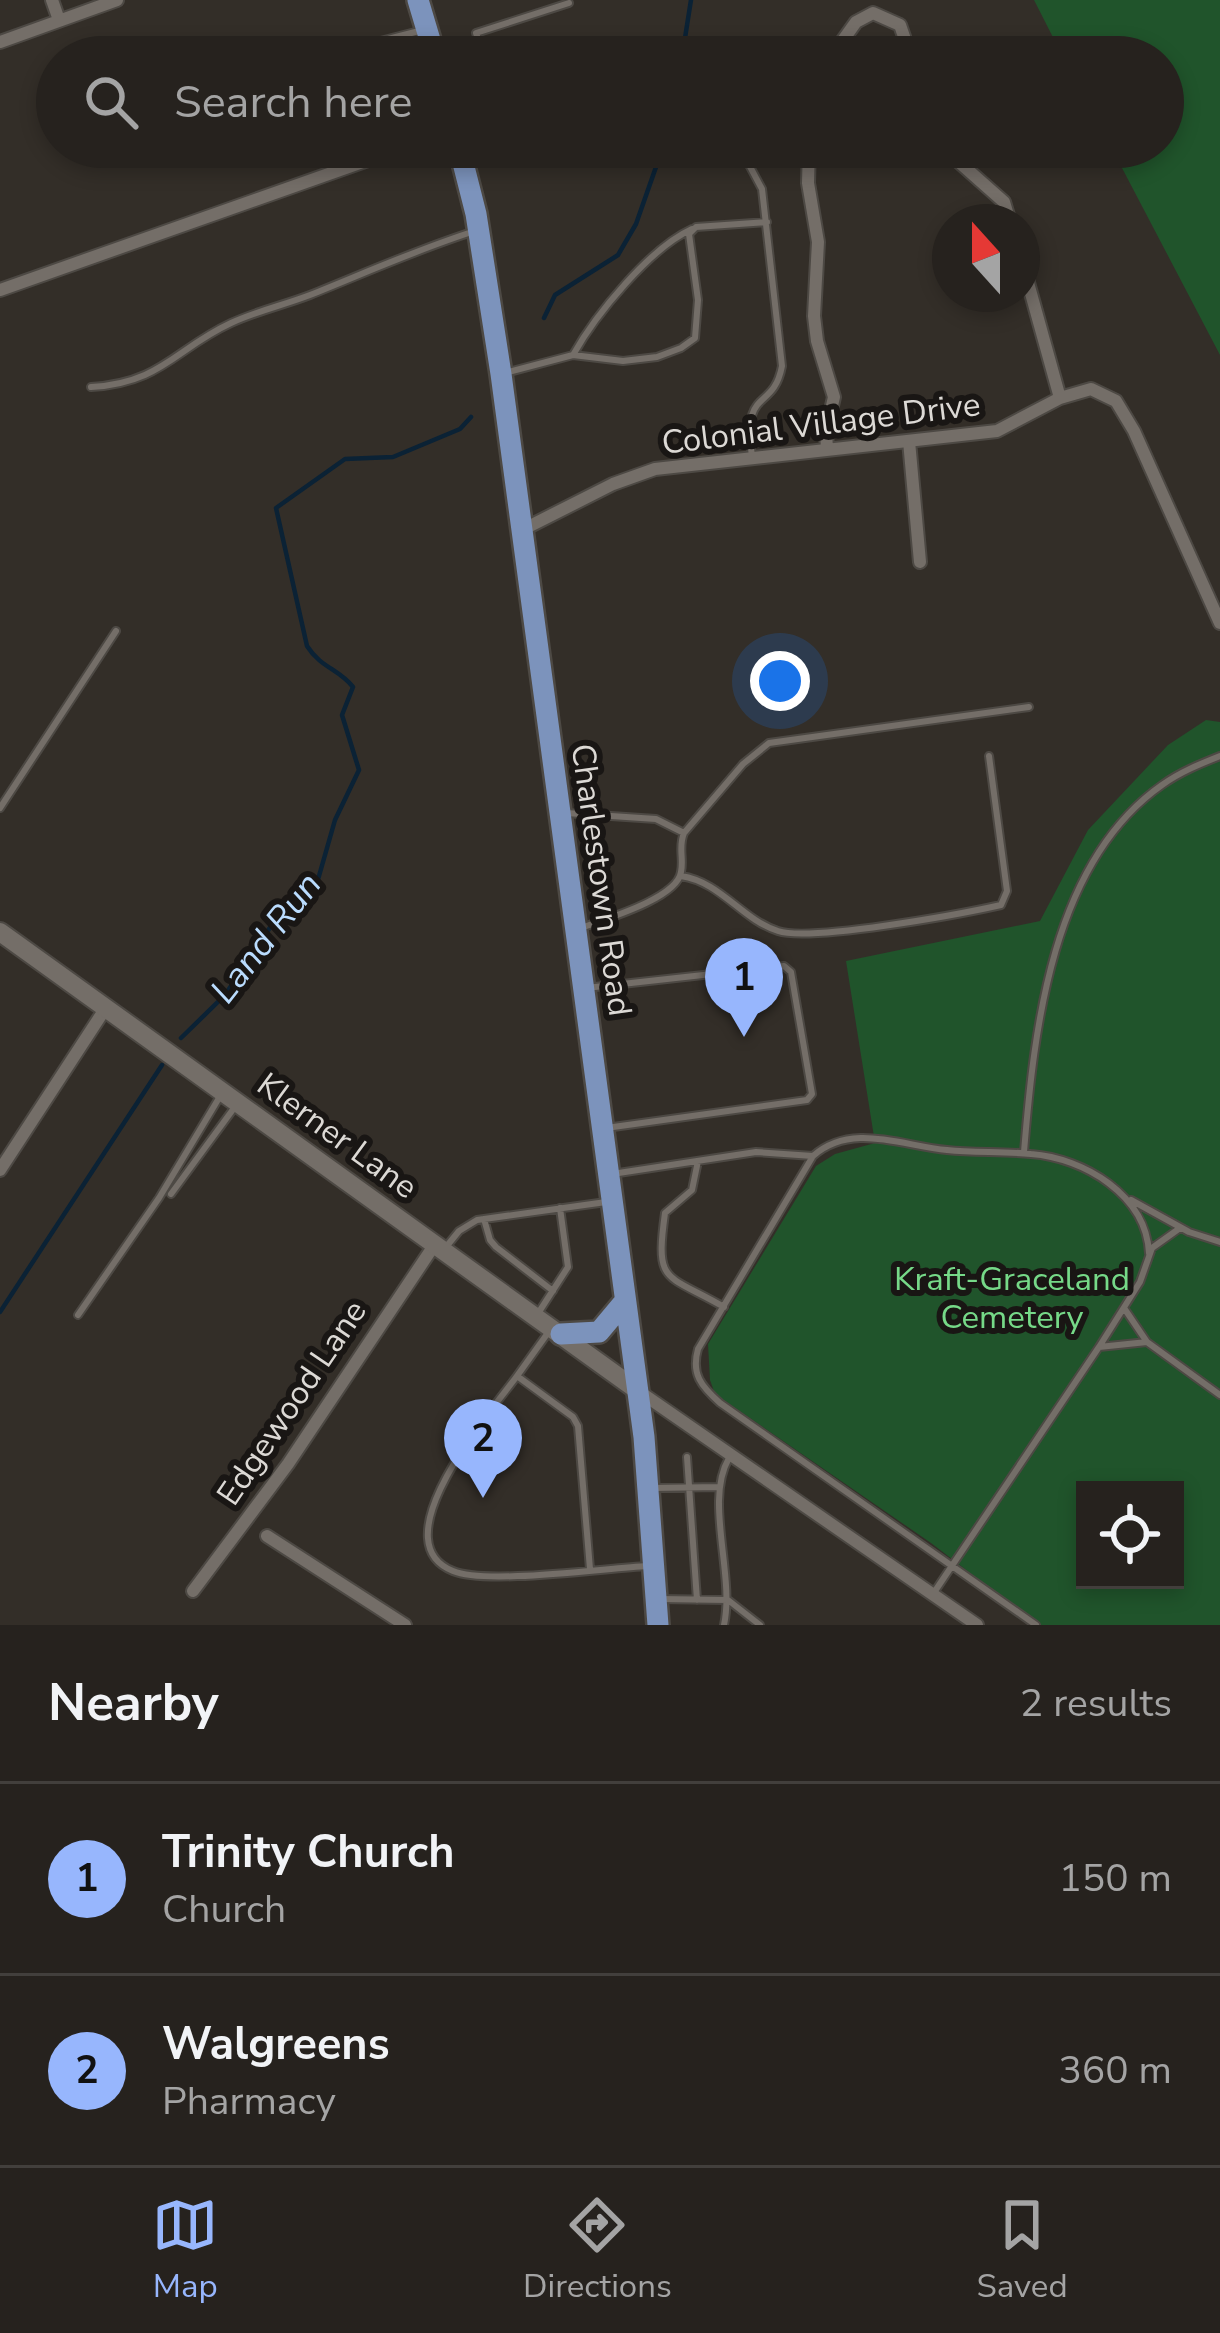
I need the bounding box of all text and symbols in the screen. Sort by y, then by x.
search box [36,36,1184,168]
icon: search [78,69,144,135]
text: Search here [174,72,413,133]
north arrow [932,204,1040,312]
street label: Colonial Village Drive [659,382,983,466]
your location [750,651,810,711]
street label: Charlestown Road [560,741,642,1019]
water label: Land Run [199,862,333,1014]
pin: 1 [705,938,783,1037]
street label: Klerner Lane [248,1063,426,1209]
park label: Kraft-Graceland Cemetery [894,1257,1130,1340]
street label: Edgewood Lane [207,1291,377,1515]
pin: 2 [444,1399,522,1498]
map controls [1076,1481,1184,1589]
button: locate [1076,1481,1184,1589]
text: Nearby [48,1668,219,1738]
text: 2 results [1020,1677,1172,1730]
text: Trinity Church [162,1822,455,1883]
text: 1 [75,1852,99,1905]
text: 150 m [1058,1852,1172,1905]
text: Church [162,1883,286,1936]
text: Walgreens [162,2014,390,2075]
text: 2 [75,2044,99,2097]
text: 360 m [1058,2044,1172,2097]
text: Pharmacy [162,2075,336,2128]
tab: Map [152,2192,218,2309]
tab: Directions [523,2192,672,2309]
tab: Saved [976,2192,1068,2309]

